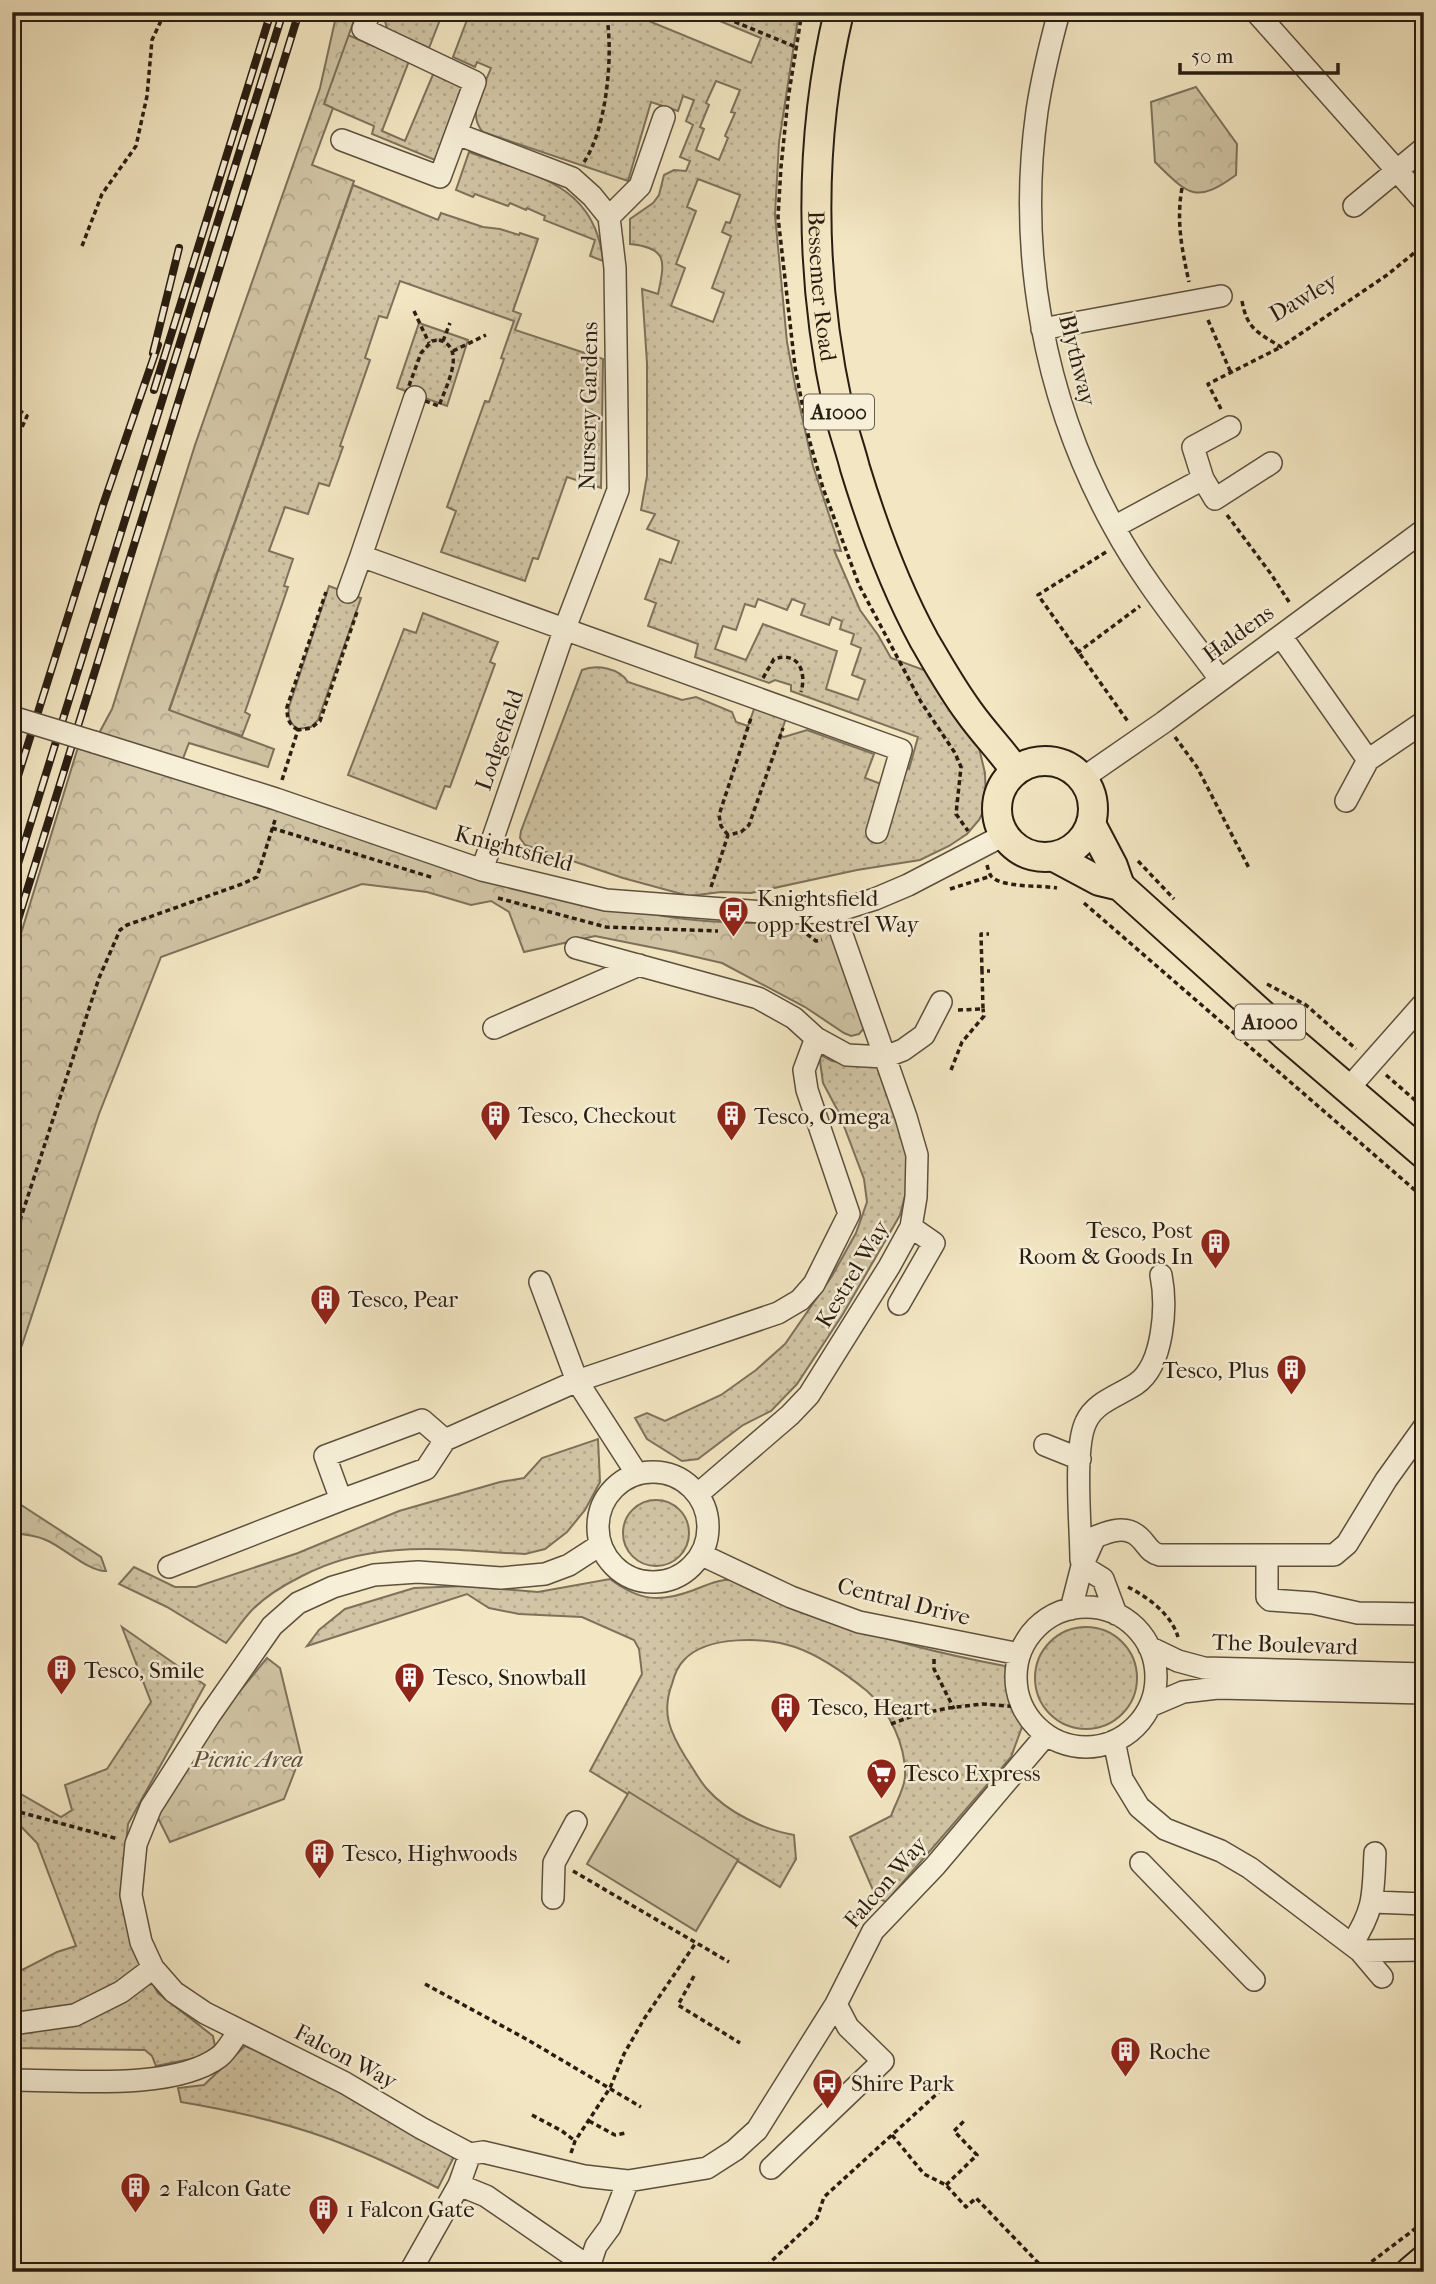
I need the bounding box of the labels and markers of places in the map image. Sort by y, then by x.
place label: Knightsfield opp Kestrel Way [757,885,919,938]
bus stop icon: Knightsfield opp Kestrel Way [717,894,751,938]
building icon: Tesco, Checkout [478,1098,512,1142]
building icon: Tesco, Omega [714,1099,748,1143]
place label: Tesco, Checkout [518,1102,677,1129]
place label: Tesco, Omega [754,1103,891,1130]
place label: Tesco, Post Room & Goods In [1018,1217,1194,1270]
building icon: Tesco, Post Room & Goods In [1199,1226,1233,1270]
building icon: Tesco, Pear [308,1282,342,1326]
place label: Tesco, Pear [348,1286,458,1313]
building icon: Tesco, Plus [1275,1353,1309,1397]
place label: Tesco, Plus [1162,1357,1269,1384]
building icon: Tesco, Smile [44,1653,78,1697]
place label: Tesco, Smile [84,1657,204,1684]
building icon: Tesco, Snowball [393,1660,427,1704]
place label: Tesco, Snowball [433,1664,587,1691]
building icon: Tesco, Heart [768,1690,802,1734]
place label: Tesco, Heart [808,1694,931,1721]
supermarket icon: Tesco Express [864,1756,898,1800]
place label: Tesco Express [904,1760,1041,1787]
building icon: Tesco, Highwoods [302,1836,336,1880]
place label: Tesco, Highwoods [342,1840,518,1867]
building icon: Roche [1108,2034,1142,2078]
place label: Roche [1148,2038,1210,2065]
bus stop icon: Shire Park [811,2066,845,2110]
place label: Shire Park [851,2070,955,2097]
building icon: 2 Falcon Gate [119,2171,153,2215]
place label: 2 Falcon Gate [159,2175,291,2202]
building icon: 1 Falcon Gate [306,2192,340,2236]
place label: 1 Falcon Gate [346,2196,475,2223]

